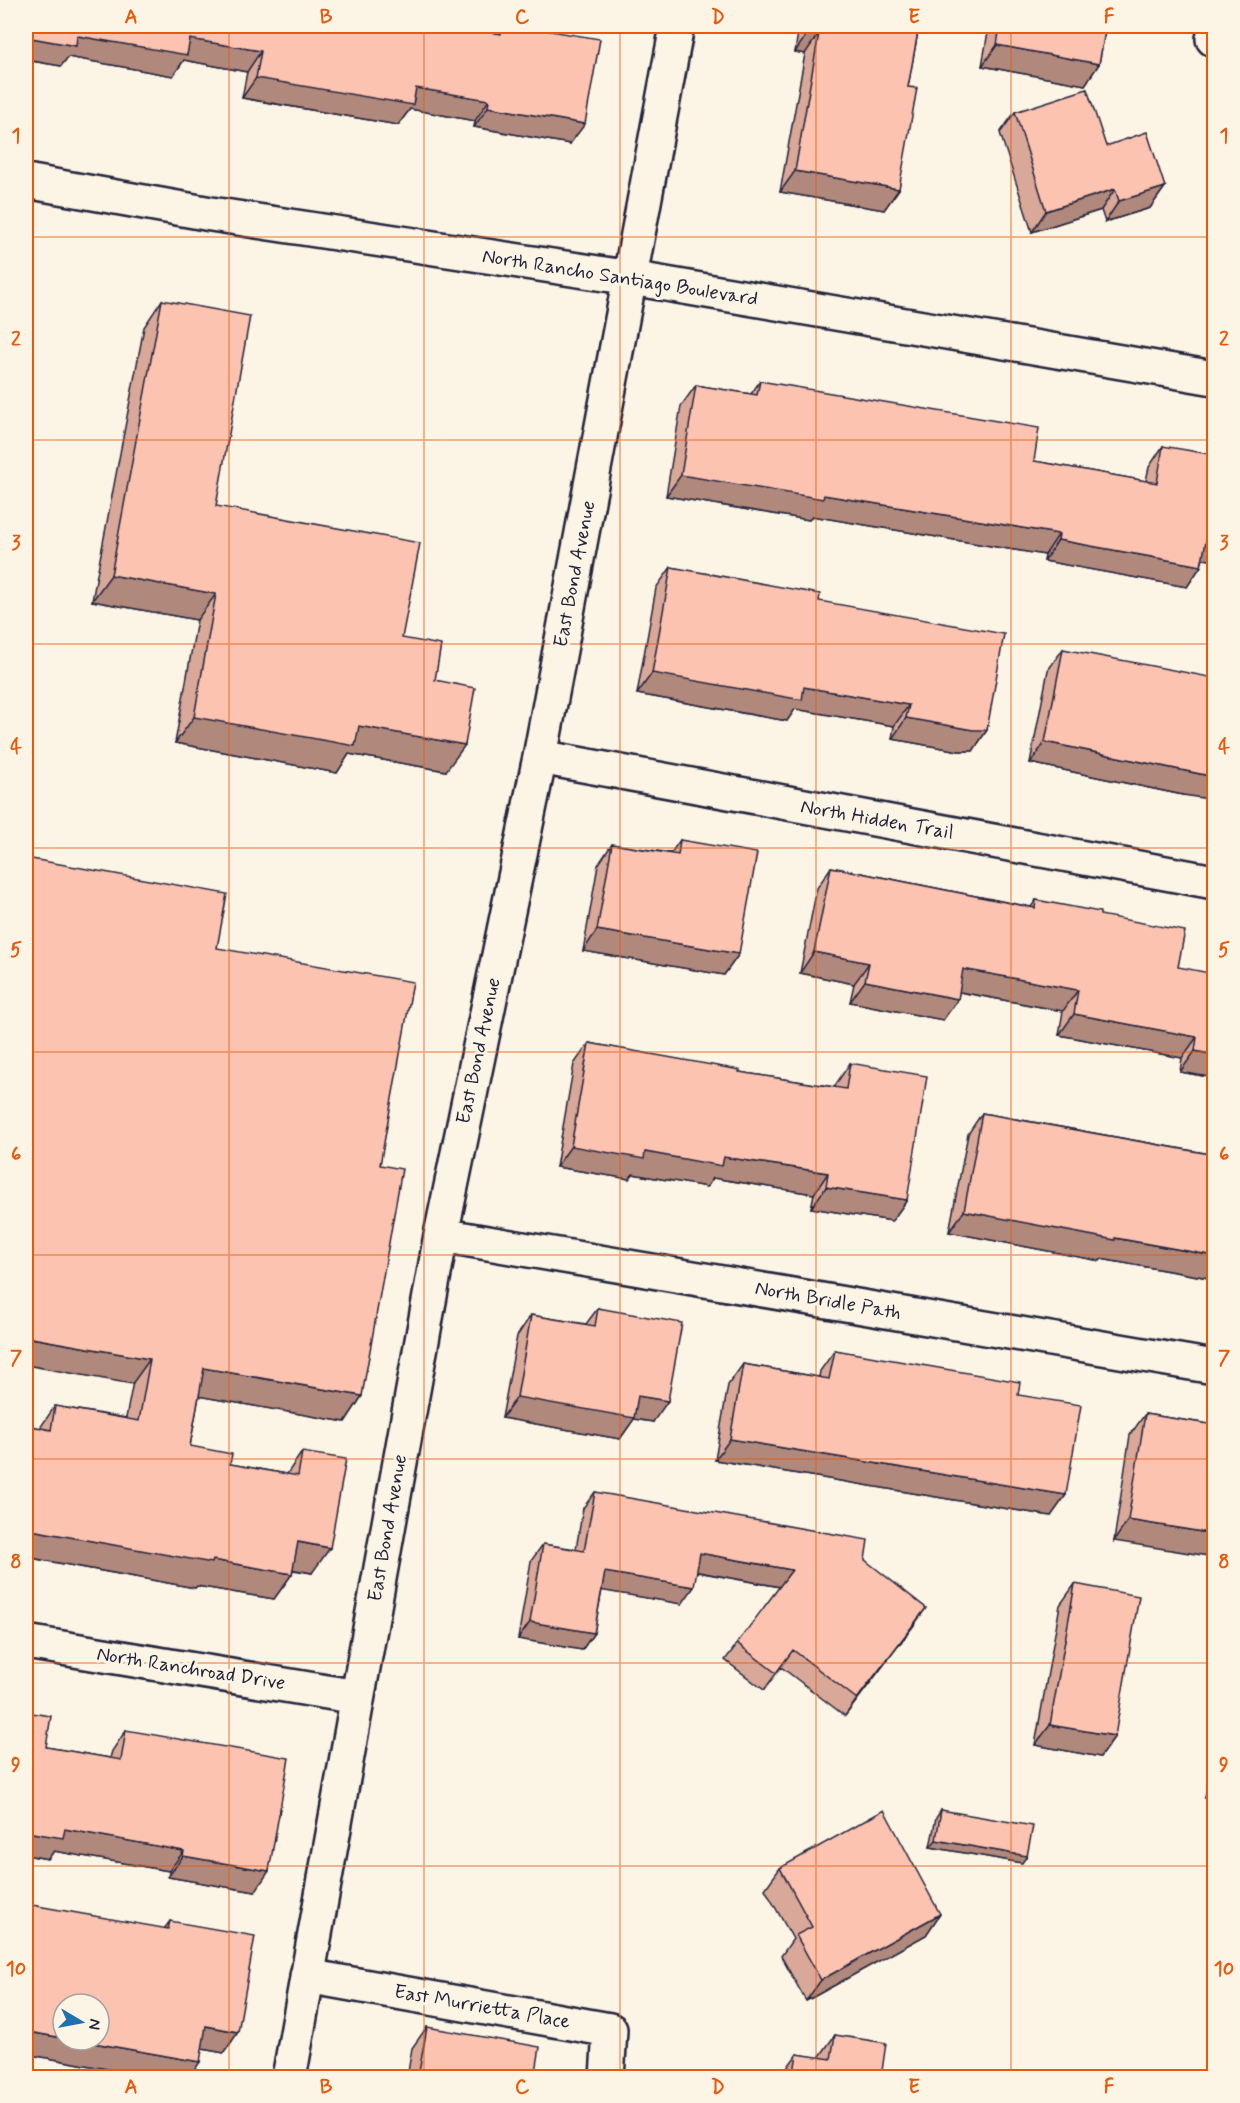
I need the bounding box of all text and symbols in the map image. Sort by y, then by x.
text: A [124,4,138,31]
text: B [320,4,333,31]
text: C [515,4,530,31]
text: D [711,4,725,31]
text: E [908,4,920,31]
text: F [1104,4,1115,31]
text: 1 [12,123,20,150]
text: 1 [1220,123,1228,150]
street label: North Rancho Santiago Boulevard [480,243,760,313]
text: 2 [11,326,21,353]
text: 2 [1219,326,1229,353]
street label: East Bond Avenue [548,498,602,650]
text: 3 [11,530,21,557]
text: 3 [1219,530,1229,557]
text: 4 [10,734,22,761]
text: 4 [1218,734,1230,761]
street label: North Hidden Trail [798,793,956,847]
text: 5 [10,937,22,964]
text: 5 [1218,937,1230,964]
street label: East Bond Avenue [450,975,508,1127]
text: 6 [11,1141,21,1168]
text: 6 [1219,1141,1229,1168]
street label: North Bridle Path [753,1275,903,1327]
text: 7 [10,1345,22,1372]
text: 7 [1218,1345,1230,1372]
street label: East Bond Avenue [362,1452,414,1604]
text: 8 [10,1549,22,1576]
text: 8 [1218,1549,1230,1576]
street label: North Ranchroad Drive [95,1641,287,1697]
text: 9 [11,1752,21,1779]
text: 9 [1219,1752,1229,1779]
text: 10 [6,1956,26,1983]
text: 10 [1214,1956,1234,1983]
street label: East Murrietta Place [392,1978,572,2036]
north arrow [51,1992,111,2052]
text: N [83,2017,106,2031]
text: A [124,2074,138,2101]
text: B [320,2074,333,2101]
text: C [515,2074,530,2101]
text: D [711,2074,725,2101]
text: E [908,2074,920,2101]
text: F [1104,2074,1115,2101]

